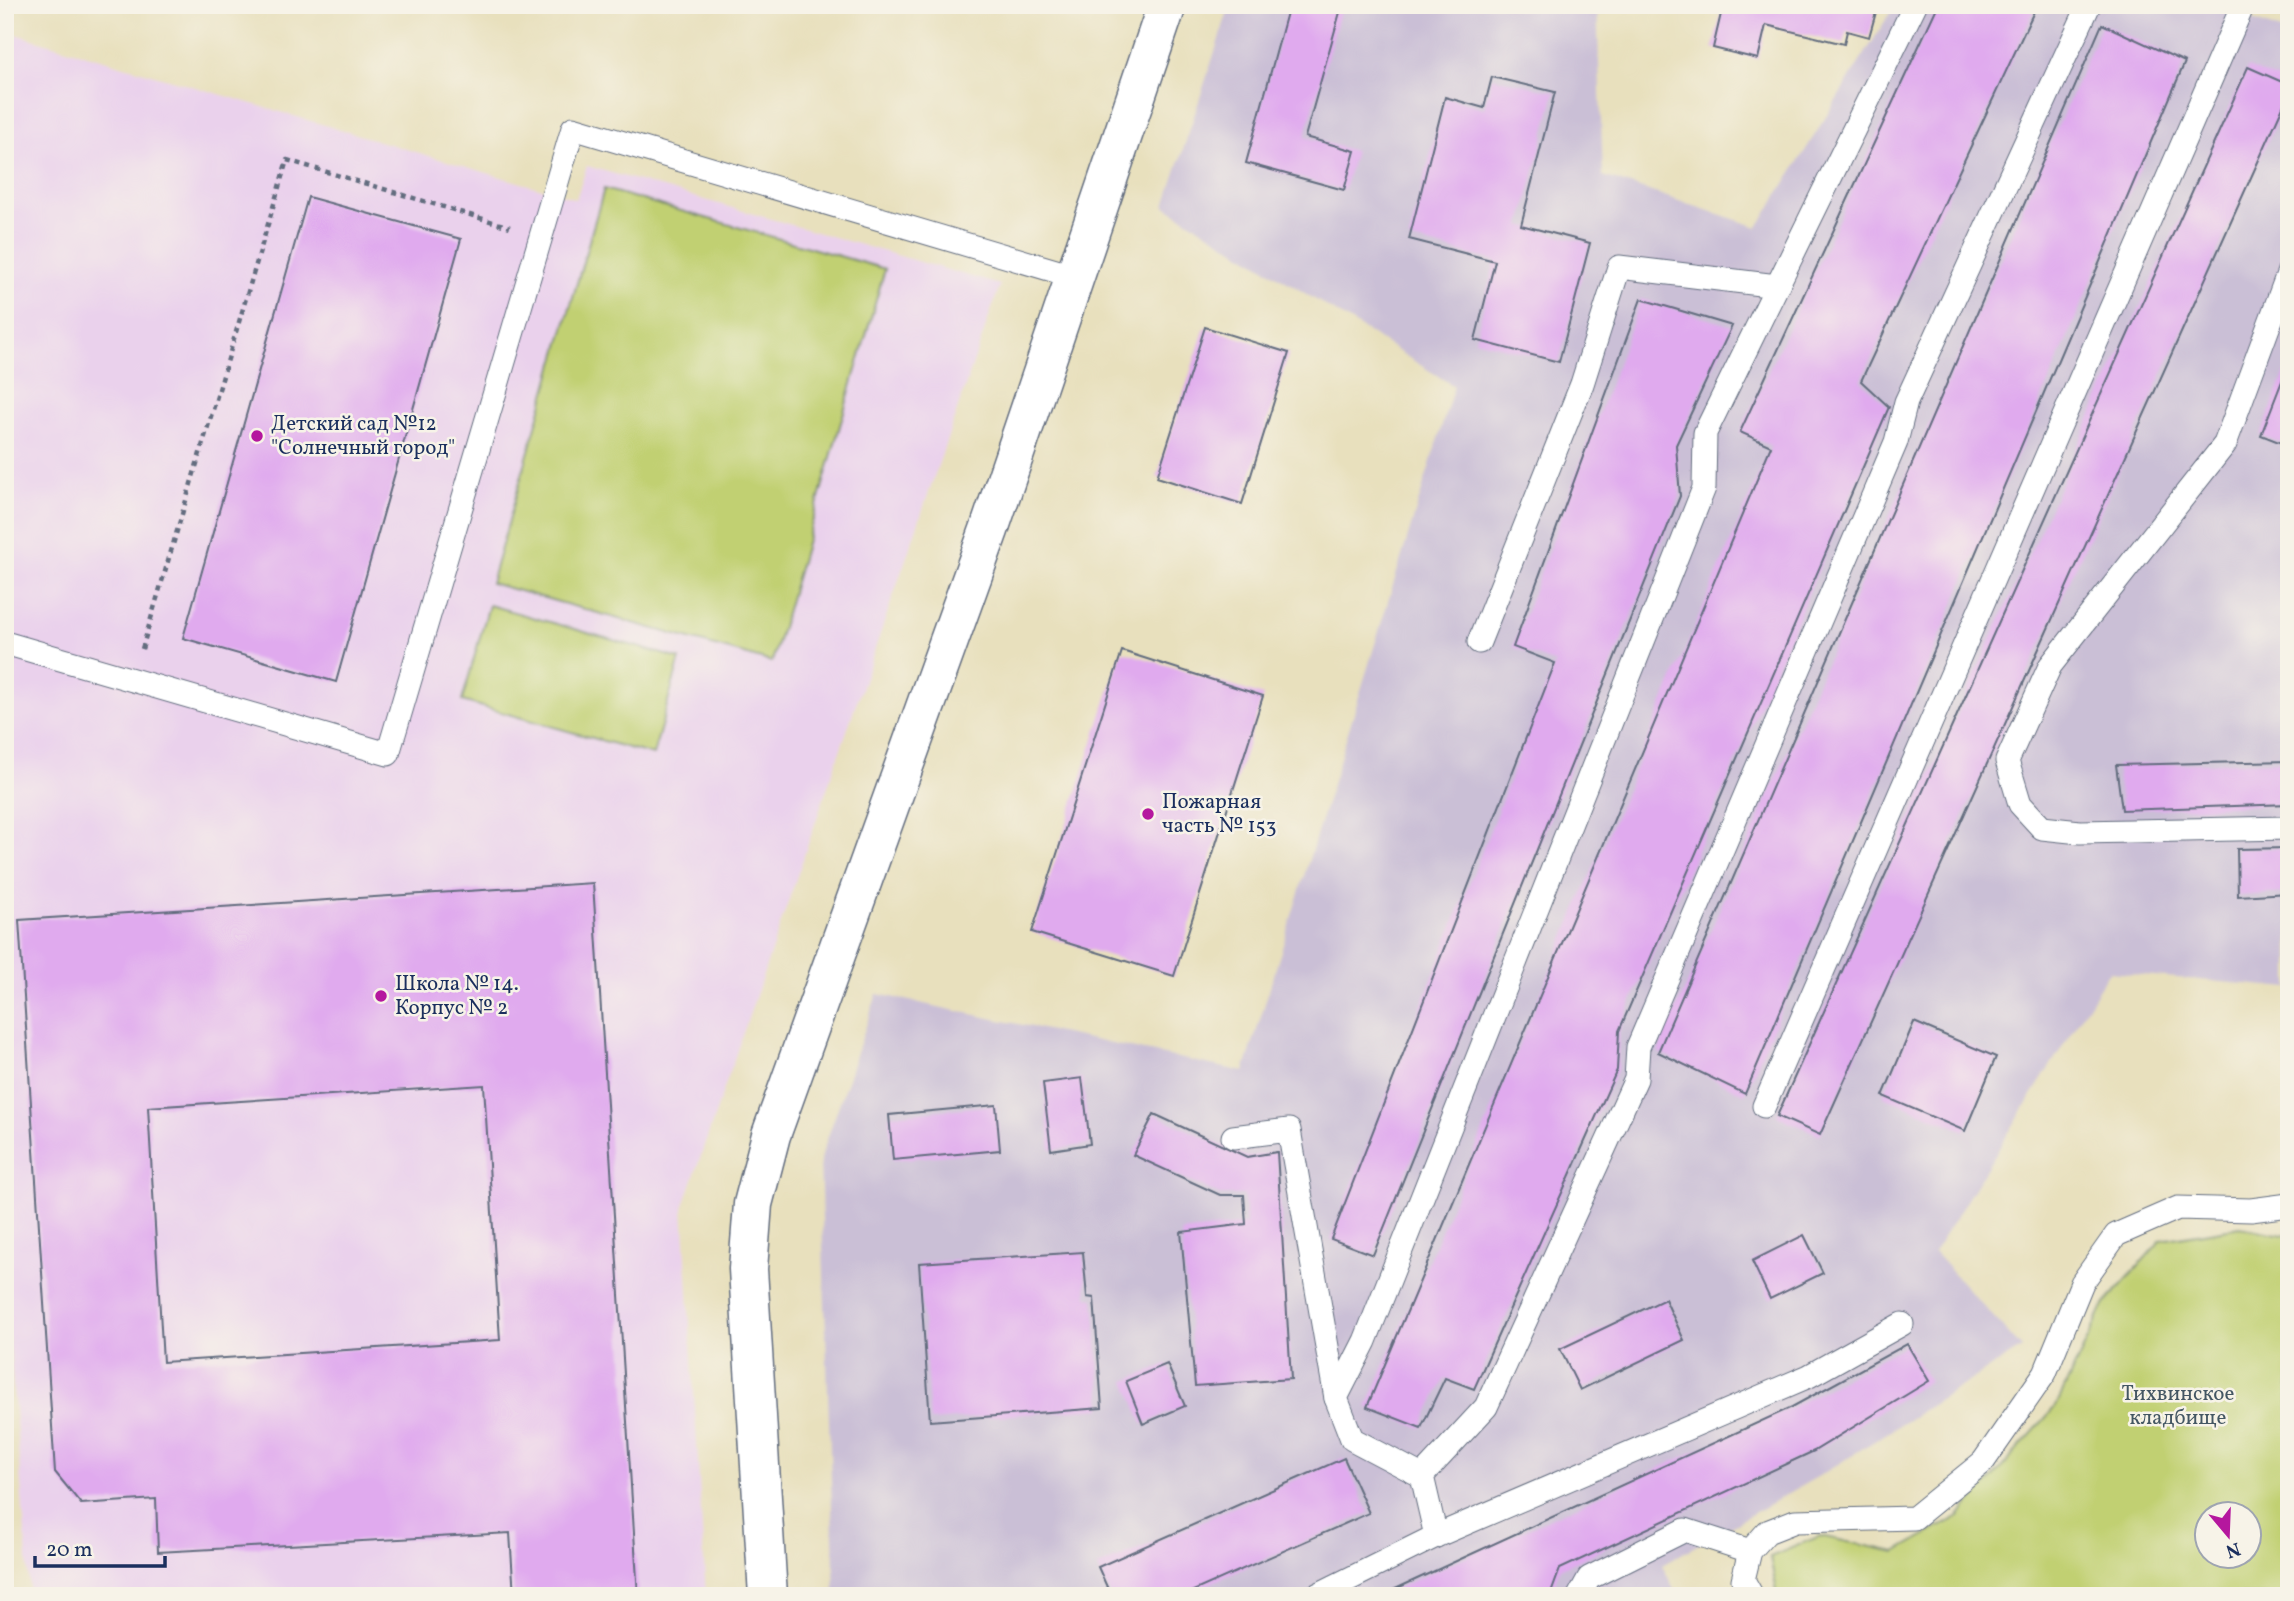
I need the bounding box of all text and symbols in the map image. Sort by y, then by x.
place label: Детский сад №12 "Солнечный город" [271,410,455,463]
marker: Детский сад №12 "Солнечный город" [249,428,265,444]
place label: Пожарная часть № 153 [1162,788,1277,841]
marker: Пожарная часть № 153 [1140,806,1156,822]
place label: Школа № 14. Корпус № 2 [395,970,519,1023]
marker: Школа № 14. Корпус № 2 [373,988,389,1004]
park label: Тихвинское кладбище [2122,1380,2234,1433]
north arrow [2192,1500,2262,1570]
scale bar [35,1524,164,1568]
text: N [2222,1535,2244,1564]
text: 20 m [46,1536,92,1565]

